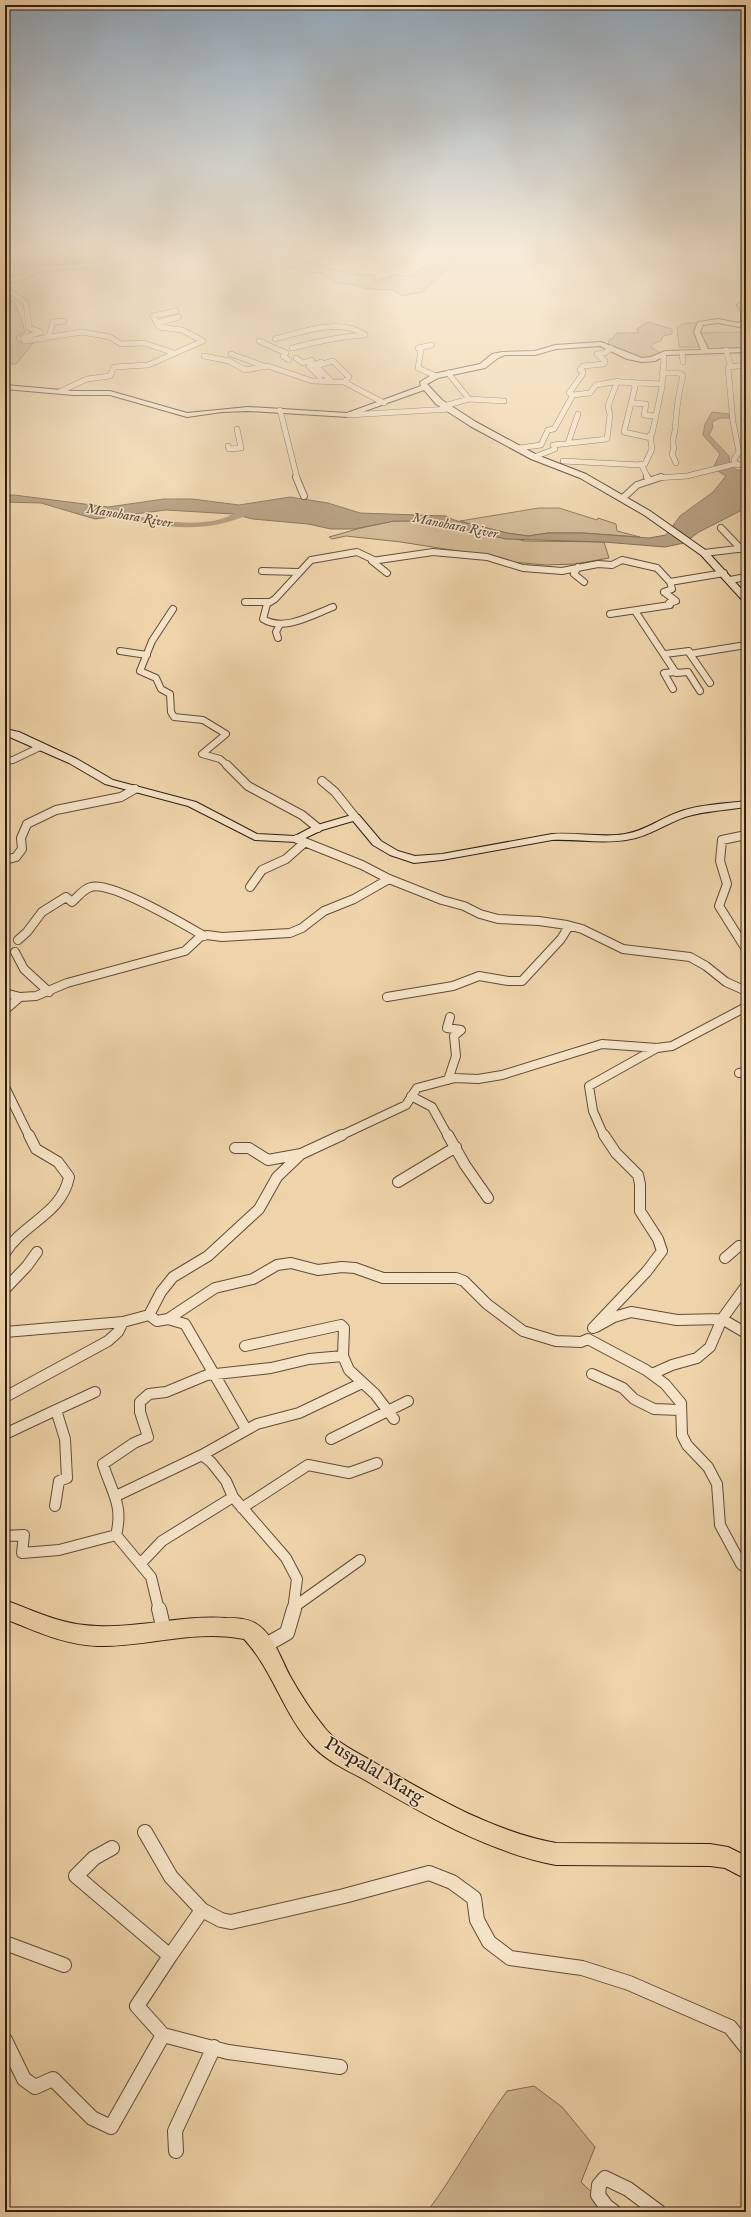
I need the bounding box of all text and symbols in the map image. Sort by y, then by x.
water label: Manohara River [85,500,175,533]
water label: Manohara River [411,509,501,543]
street label: Puspalal Marg [320,1732,429,1811]

